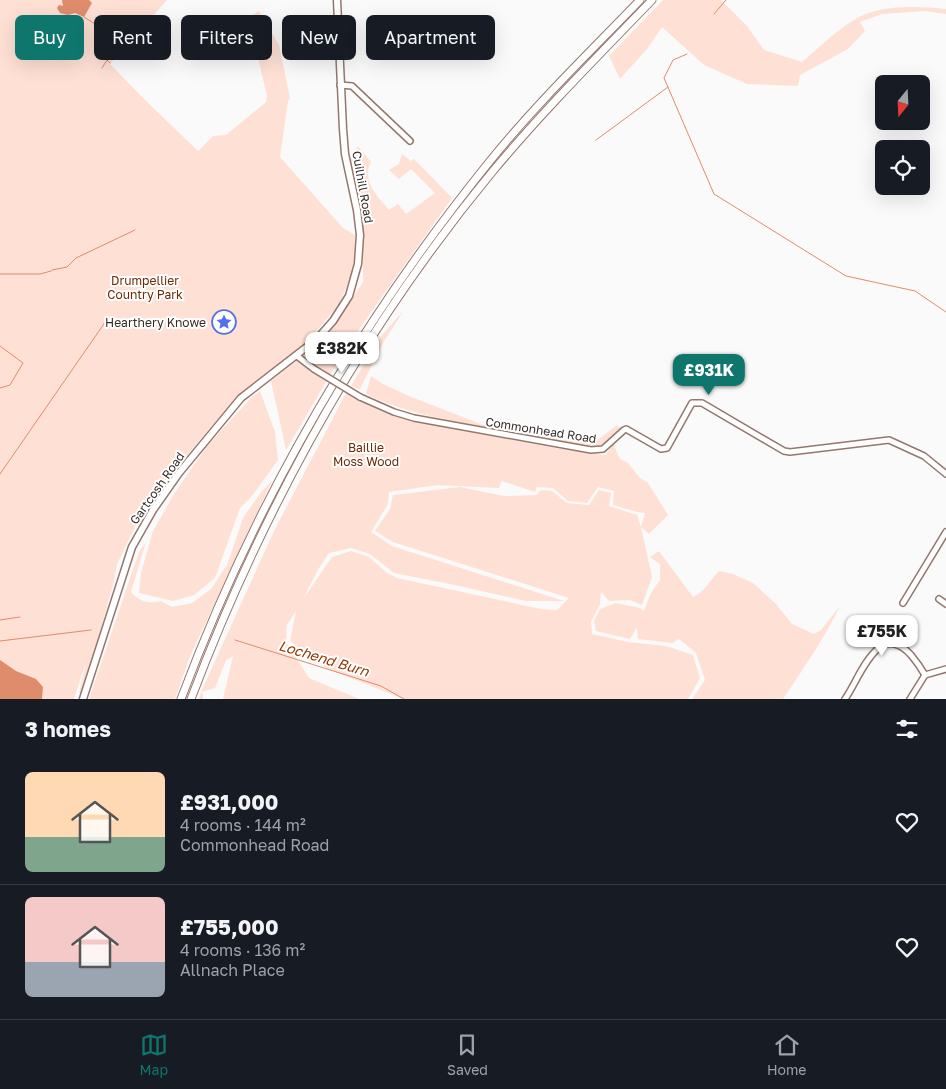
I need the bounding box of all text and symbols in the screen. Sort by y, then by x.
chip: Buy [15,15,84,60]
chip: Rent [94,15,171,60]
chip: Filters [181,15,272,60]
chip: New [282,15,356,60]
chip: Apartment [366,15,495,60]
north arrow [875,75,930,130]
map controls [875,75,930,195]
button: locate [875,140,930,195]
street label: Cuilhill Road [349,150,377,224]
park label: Drumpellier Country Park [107,273,183,302]
place icon: Hearthery Knowe [211,309,237,335]
place label: Hearthery Knowe [105,315,206,330]
pin: £382K [307,332,377,374]
text: £382K [316,338,368,358]
pin: £931K [674,354,744,396]
text: £931K [684,360,734,380]
street label: Commonhead Road [484,414,598,446]
park label: Baillie Moss Wood [333,440,399,469]
street label: Gartcosh Road [127,449,187,527]
pin: £755K [847,614,917,657]
text: £755K [857,621,907,641]
water label: Lochend Burn [277,636,372,680]
icon: filters [893,715,921,743]
text: 3 homes [25,716,111,742]
text: £931,000 [180,789,279,815]
icon: home [65,792,125,852]
icon: heart [893,808,921,836]
text: 4 rooms · 144 m² [180,815,306,835]
text: Commonhead Road [180,835,329,855]
text: £755,000 [180,914,279,940]
icon: home [65,917,125,977]
icon: heart [893,933,921,961]
text: 4 rooms · 136 m² [180,940,305,960]
text: Allnach Place [180,960,285,980]
tab: Map [139,1031,168,1078]
tab: Saved [447,1031,488,1078]
tab: Home [767,1031,806,1078]

